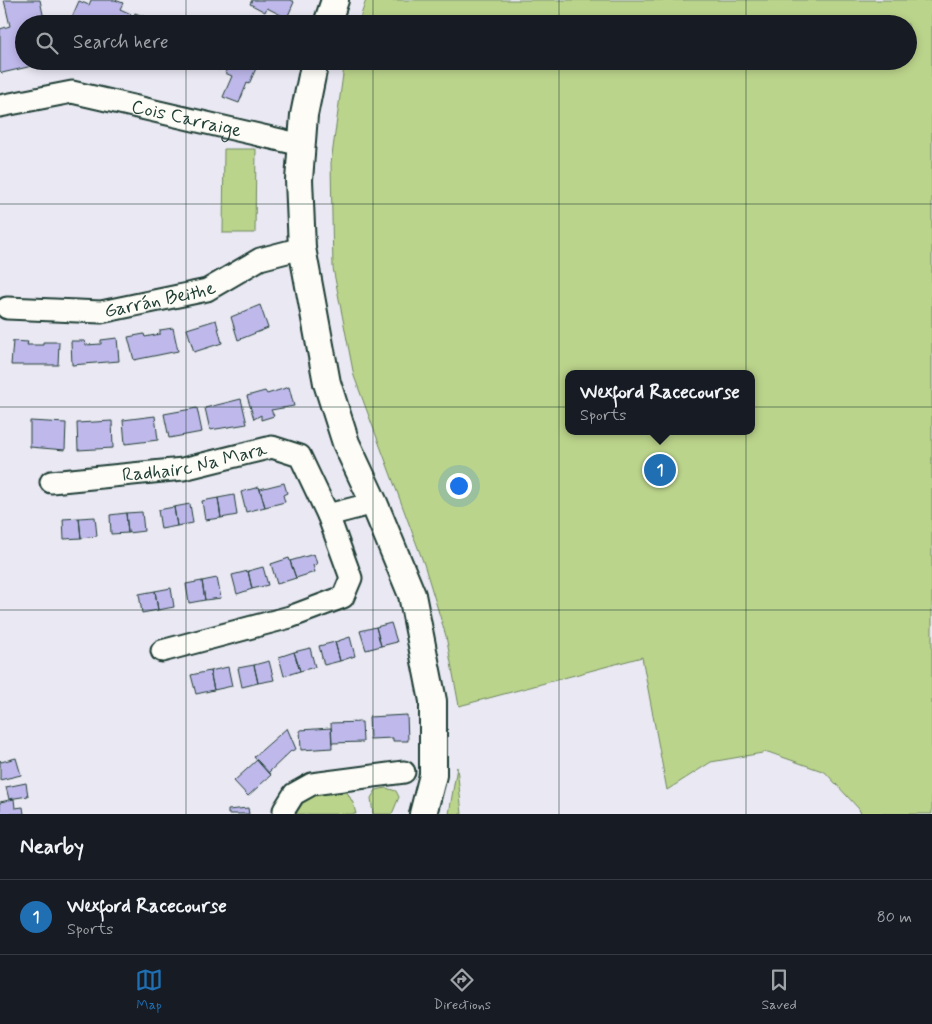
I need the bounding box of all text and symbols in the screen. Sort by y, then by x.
search box [15,15,917,70]
icon: search [33,29,61,57]
text: Search here [73,30,169,55]
street label: Cois Carraige [129,94,244,143]
street label: Garrán Beithe [102,275,220,324]
popup [565,370,755,435]
text: Wexford Racecourse [580,380,740,405]
text: Sports [580,405,626,426]
street label: Radhairc Na Mara [121,436,270,487]
pin: 1 [644,451,676,489]
your location [446,473,472,499]
text: Nearby [20,833,84,861]
text: Wexford Racecourse [67,894,227,919]
text: 1 [32,907,40,928]
text: 80 m [877,907,912,928]
text: Sports [67,919,113,940]
tab: Map [135,966,163,1014]
tab: Directions [434,966,491,1014]
tab: Saved [761,966,797,1014]

